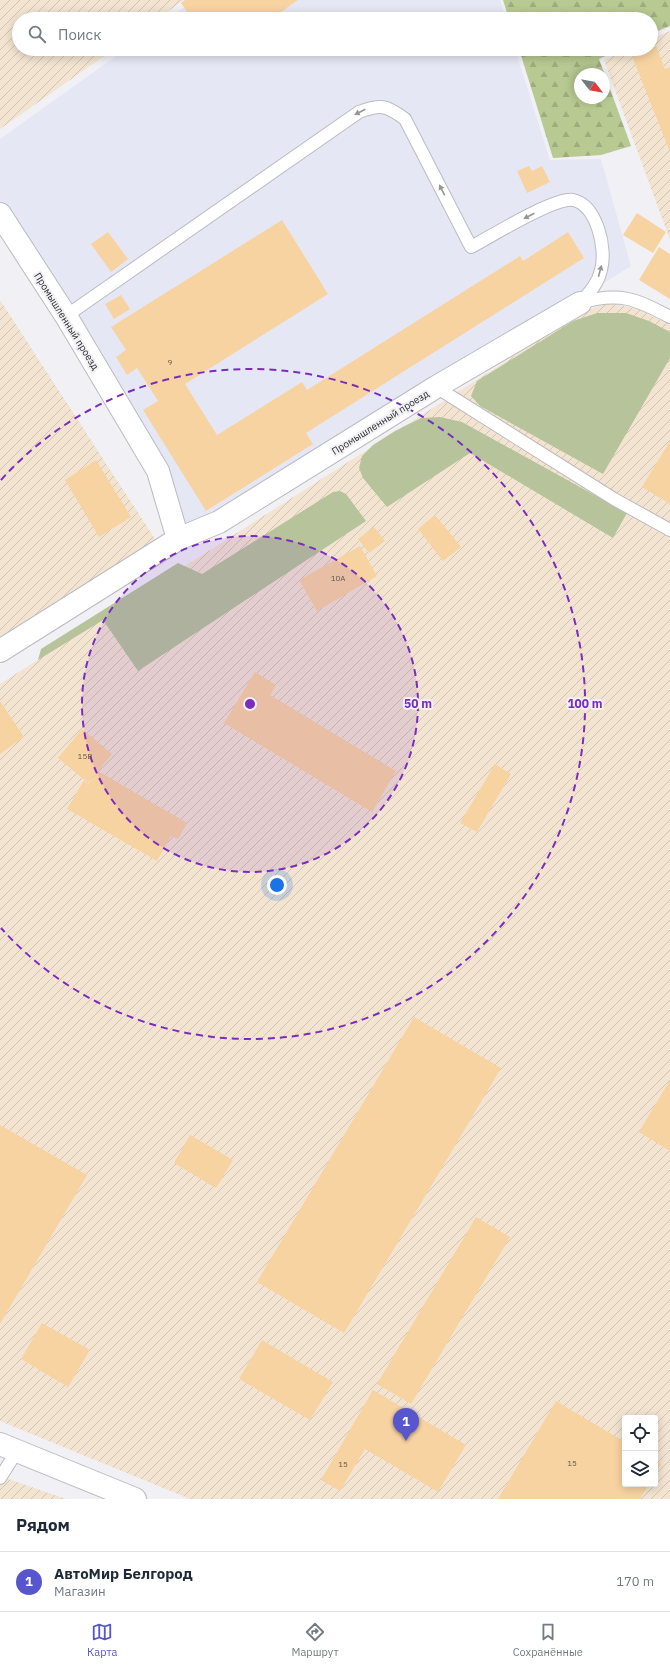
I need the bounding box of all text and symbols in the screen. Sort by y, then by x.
search box [12,12,658,56]
icon: search [26,23,48,45]
text: Поиск [58,25,101,44]
north arrow [574,68,610,104]
one-way arrow [355,109,366,116]
one-way arrow [438,184,445,196]
one-way arrow [523,213,535,219]
one-way arrow [597,264,603,276]
street label: Промышленный проезд [31,270,102,372]
house number: 9 [168,357,173,367]
street label: Промышленный проезд [329,387,431,458]
house number: 10А [331,573,345,583]
text: 50 m [404,696,432,711]
text: 100 m [567,696,603,711]
centre of rings [243,697,257,711]
house number: 15В [78,751,92,761]
your location [267,875,287,895]
pin: 1 [393,1408,419,1441]
map controls [622,1415,658,1487]
button: locate [622,1415,658,1451]
button: layers [622,1451,658,1487]
house number: 15 [567,1458,577,1468]
house number: 15 [338,1459,348,1469]
text: Рядом [16,1514,70,1536]
text: АвтоМир Белгород [54,1564,193,1583]
text: 1 [25,1573,33,1590]
text: 170 m [616,1573,654,1590]
text: Магазин [54,1583,106,1600]
tab: Карта [87,1621,117,1659]
tab: Маршрут [292,1621,339,1659]
tab: Сохранённые [513,1621,583,1659]

